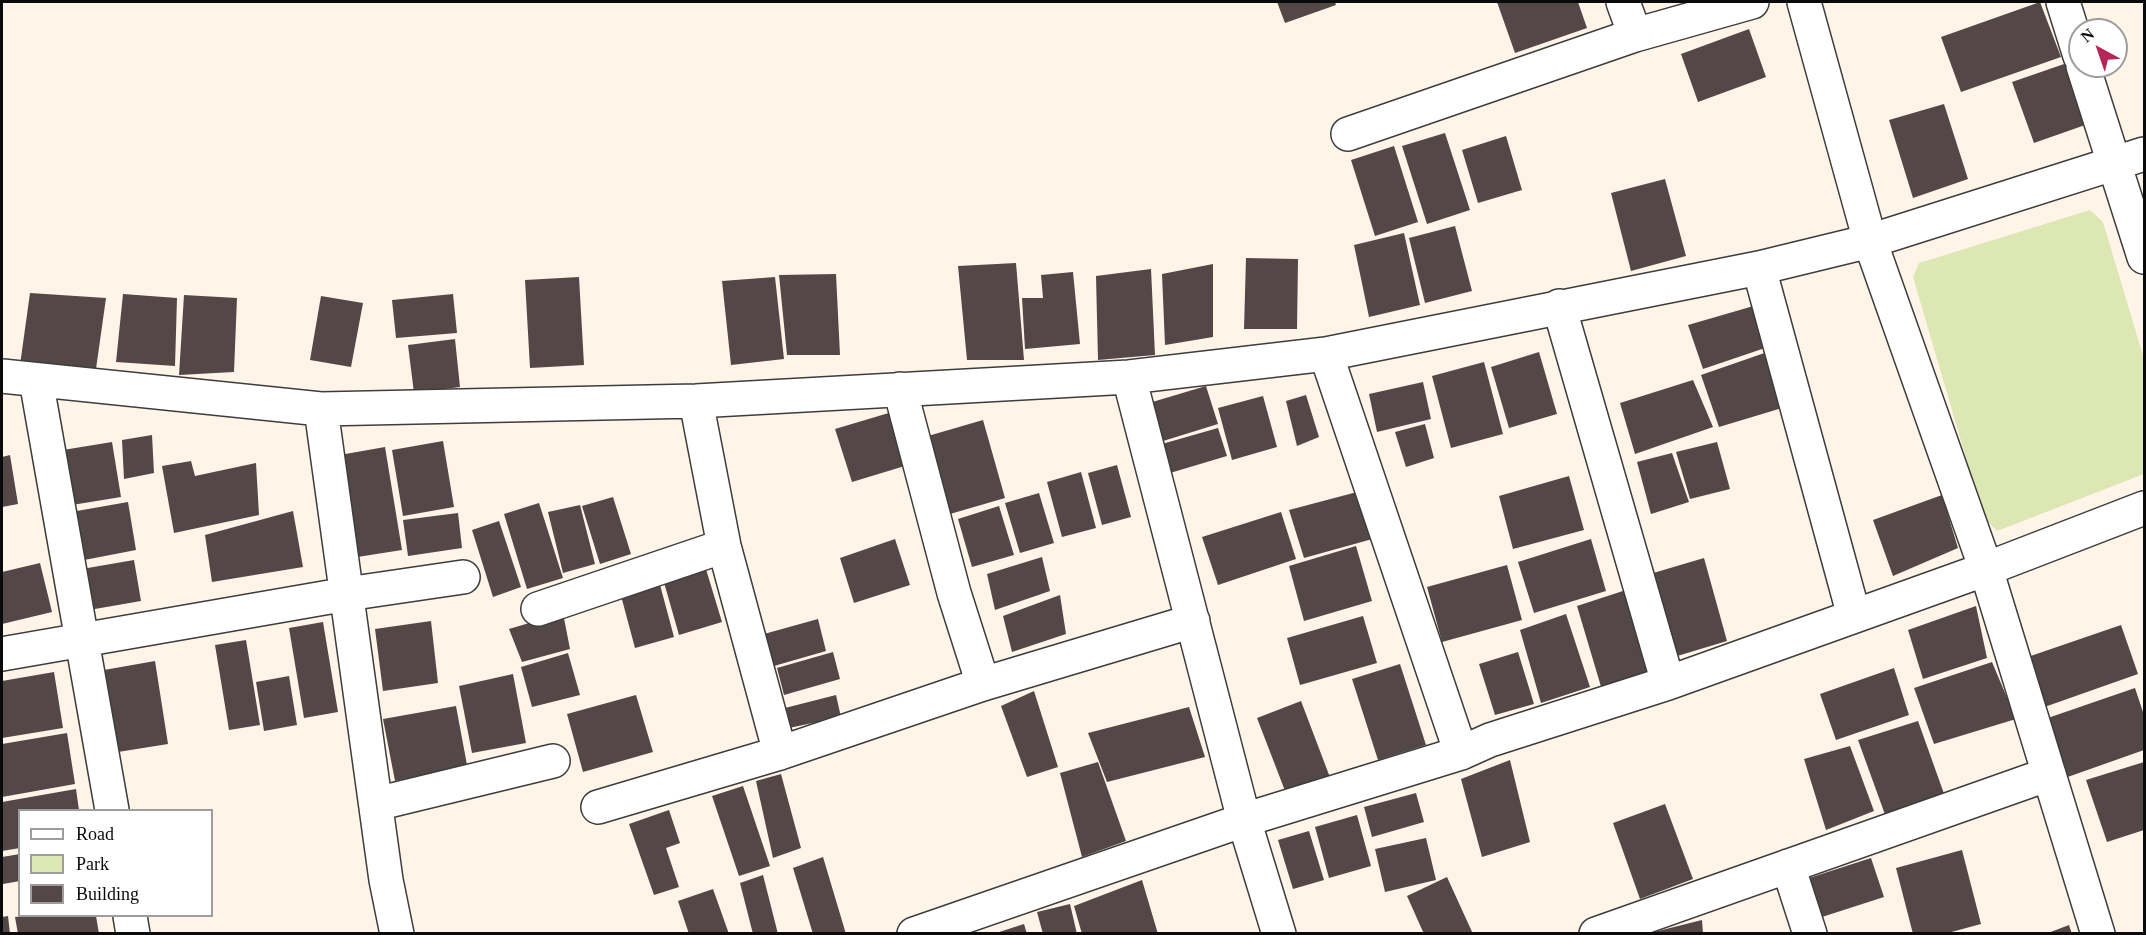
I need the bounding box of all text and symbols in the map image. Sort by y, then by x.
north arrow [2068,18,2128,78]
text: N [2078,25,2097,46]
legend [18,809,213,917]
text: Road [76,824,114,844]
text: Park [76,854,109,874]
text: Building [76,884,139,904]

